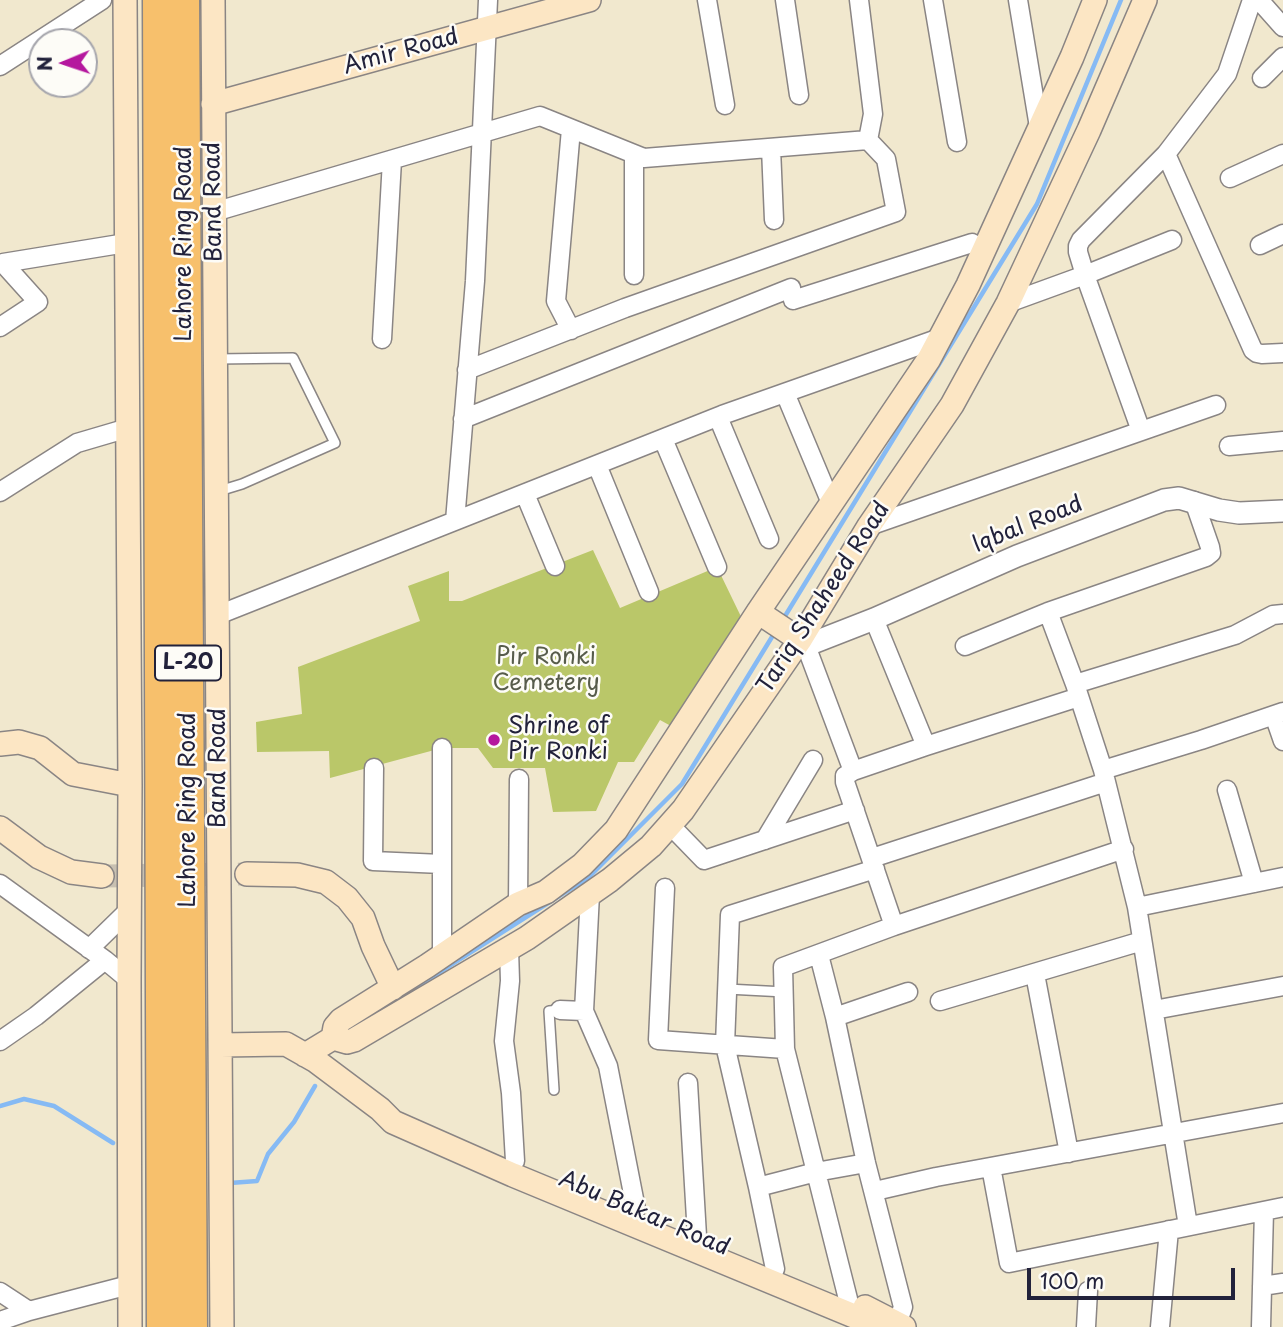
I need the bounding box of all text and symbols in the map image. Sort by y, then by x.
street label: Amir Road [340,23,462,81]
north arrow [28,28,98,98]
text: N [30,56,58,72]
street label: Band Road [199,142,229,262]
street label: Lahore Ring Road [171,146,199,342]
street label: Iqbal Road [969,490,1087,560]
street label: Tariq Shaheed Road [752,497,896,699]
park label: Pir Ronki Cemetery [492,644,600,698]
road number: L-20 [155,646,221,680]
street label: Band Road [205,708,233,828]
street label: Lahore Ring Road [175,712,203,908]
place label: Shrine of Pir Ronki [508,713,609,767]
marker: Shrine of Pir Ronki [486,732,502,748]
street label: Abu Bakar Road [555,1166,733,1262]
scale bar [1031,1254,1239,1298]
text: 100 m [1040,1264,1104,1296]

